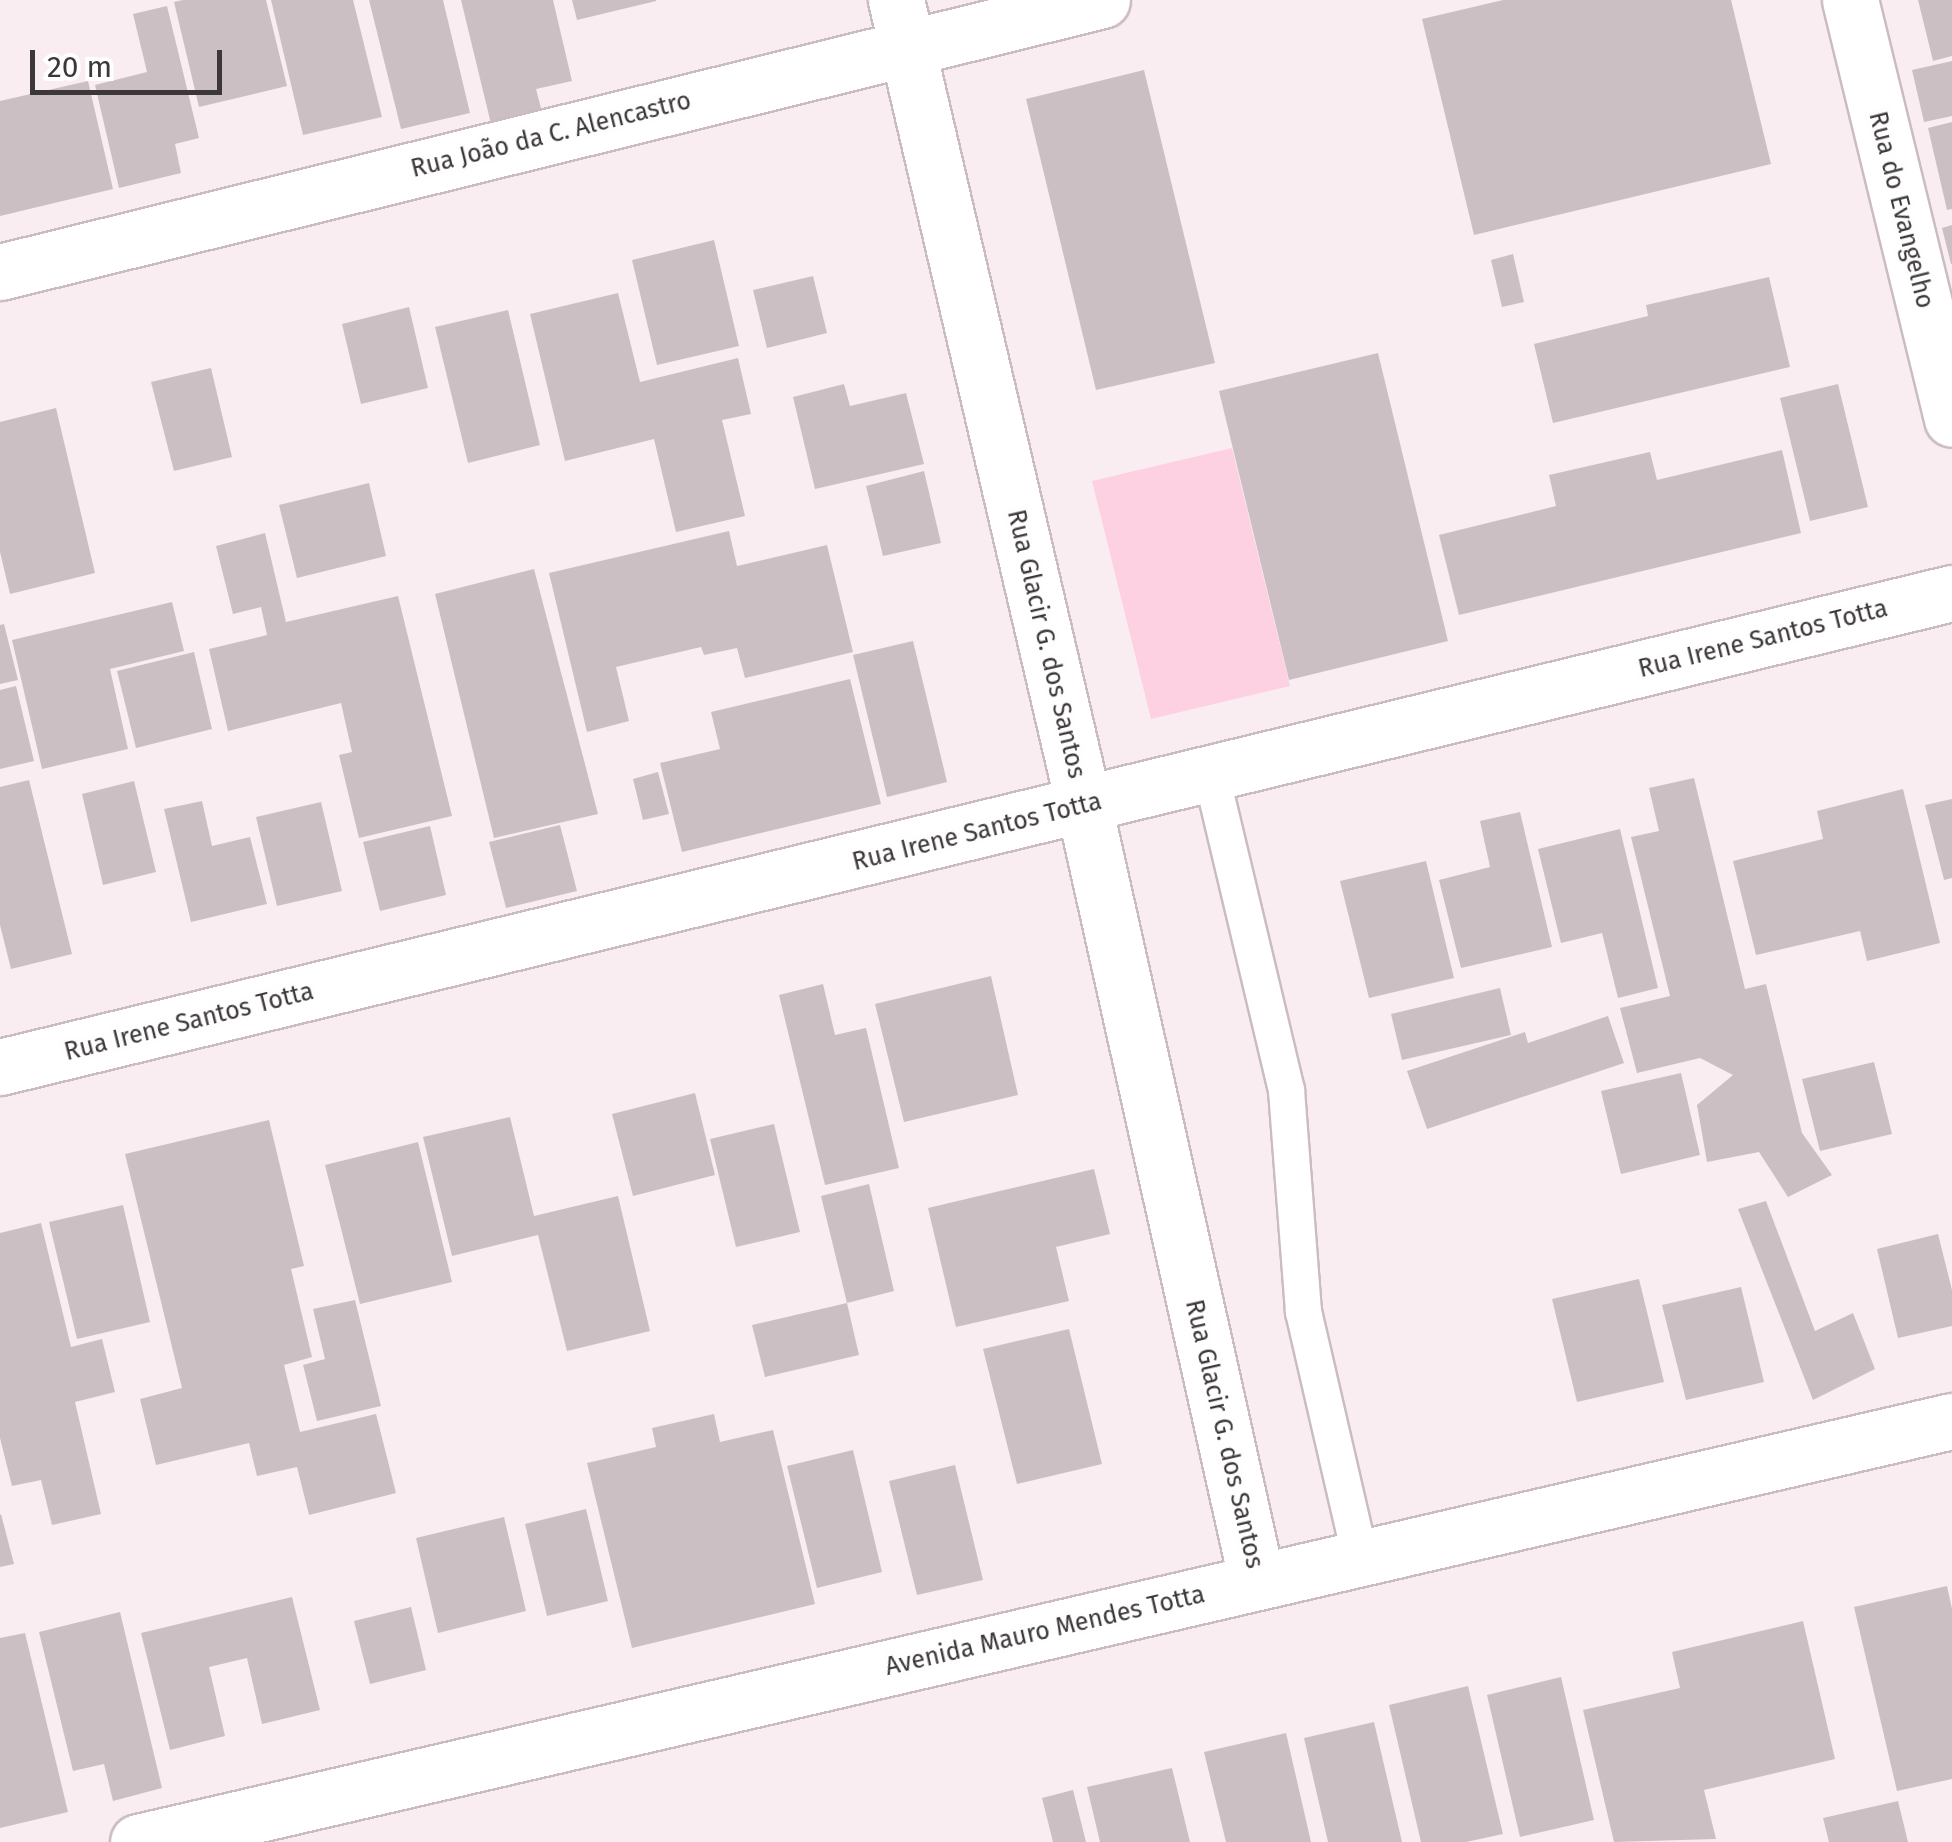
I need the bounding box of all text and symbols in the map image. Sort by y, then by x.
scale bar [35,30,228,92]
text: 20 m [47,49,112,85]
street label: Rua João da C. Alencastro [408,86,694,184]
street label: Rua do Evangelho [1862,108,1940,312]
street label: Rua Glacir G. dos Santos [1000,507,1092,781]
street label: Rua Irene Santos Totta [1635,594,1891,684]
street label: Rua Irene Santos Totta [849,787,1105,877]
street label: Rua Irene Santos Totta [61,977,317,1067]
street label: Rua Glacir G. dos Santos [1178,1297,1270,1571]
street label: Avenida Mauro Mendes Totta [882,1580,1208,1682]

